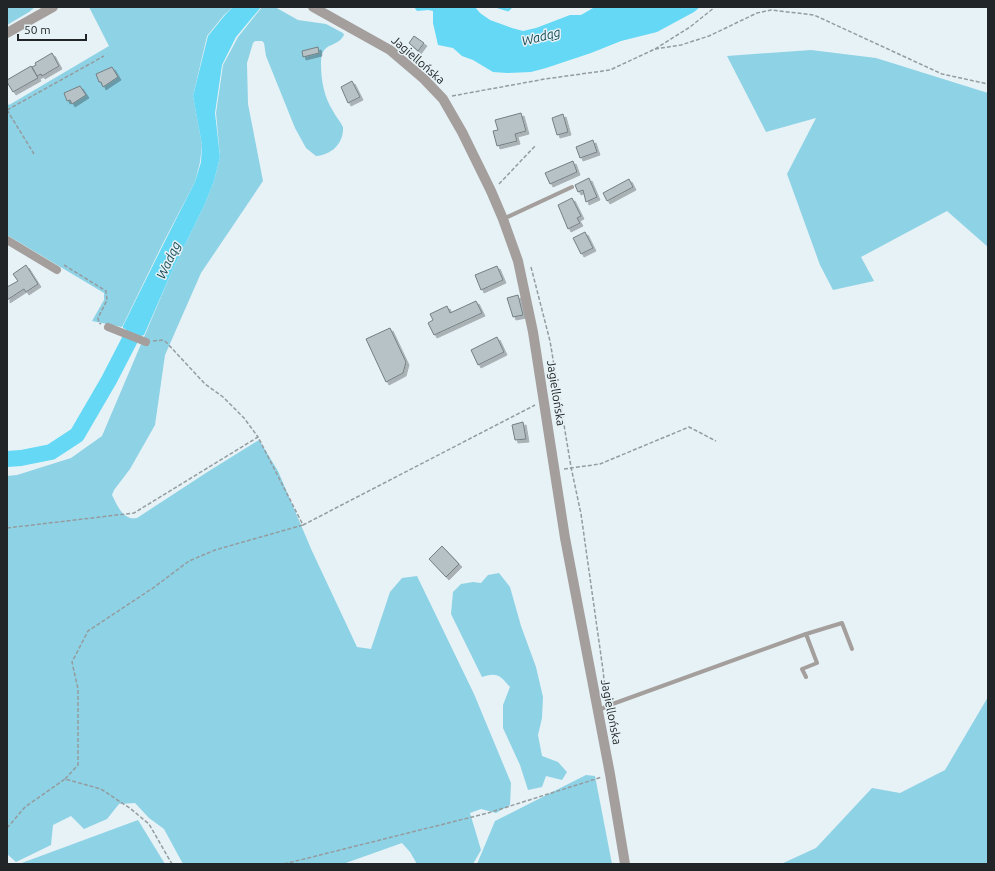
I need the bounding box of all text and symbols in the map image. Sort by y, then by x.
scale bar [18,16,86,42]
text: 50 m [24,23,51,36]
water label: Wadąg [520,24,562,48]
street label: Jagiellońska [389,33,448,86]
water label: Wadąg [153,239,183,281]
street label: Jagiellońska [545,359,568,427]
street label: Jagiellońska [599,678,624,746]

